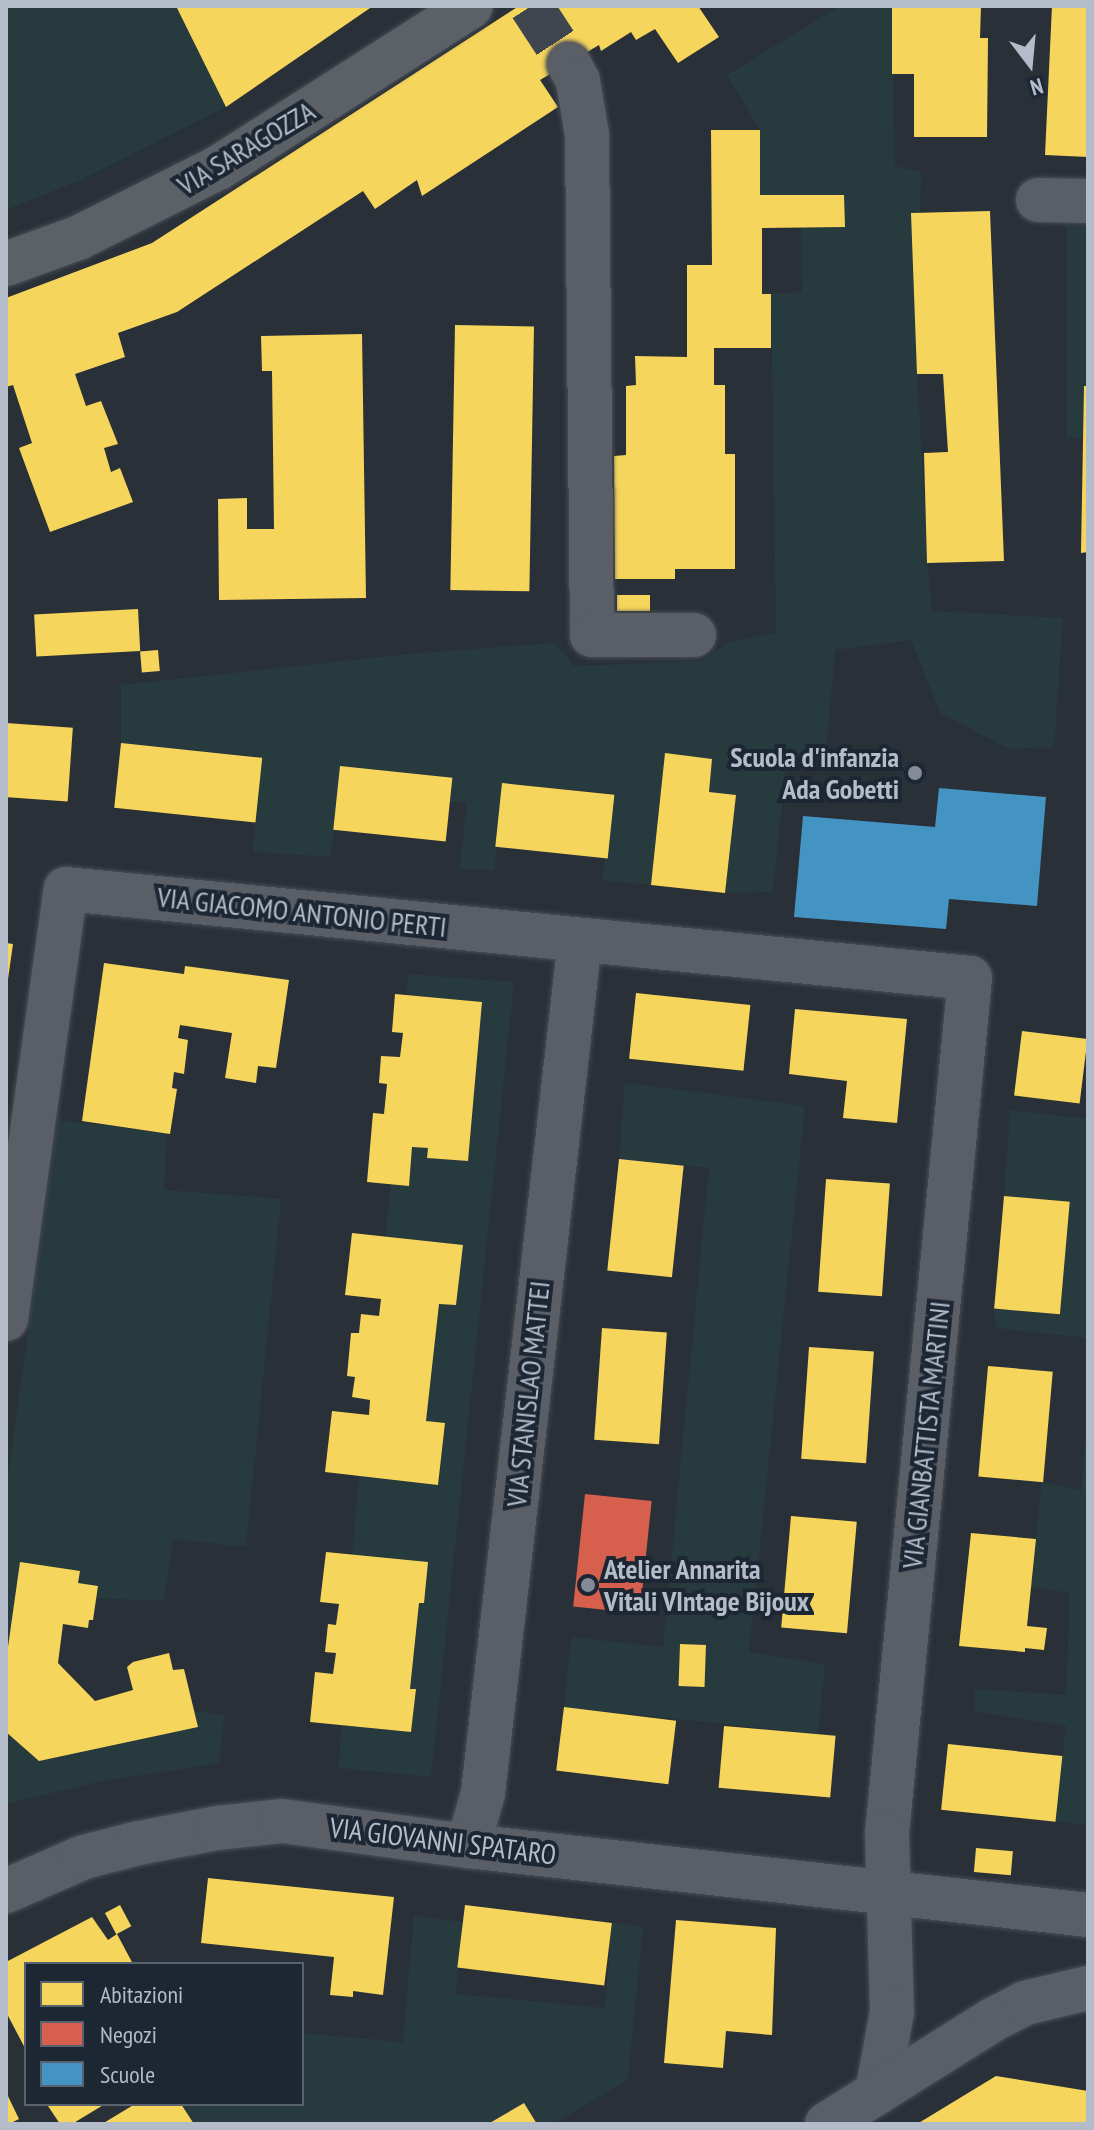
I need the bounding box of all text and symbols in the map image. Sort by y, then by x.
north arrow [990,24,1070,104]
text: N [1027,72,1046,102]
street label: VIA SARAGOZZA [171,94,321,202]
place label: Scuola d'infanzia Ada Gobetti [730,740,899,806]
marker: Scuola d'infanzia Ada Gobetti [906,764,924,782]
street label: VIA GIACOMO ANTONIO PERTI [155,880,449,944]
street label: VIA STANISLAO MATTEI [499,1279,557,1509]
street label: VIA GIANBATTISTA MARTINI [895,1299,957,1571]
place label: Atelier Annarita Vitali VIntage Bijoux [604,1552,810,1618]
marker: Atelier Annarita Vitali VIntage Bijoux [579,1576,597,1594]
street label: VIA GIOVANNI SPATARO [328,1810,558,1872]
legend [24,1962,304,2106]
text: Abitazioni [100,1979,183,2010]
text: Negozi [100,2019,157,2050]
text: Scuole [100,2059,155,2090]

